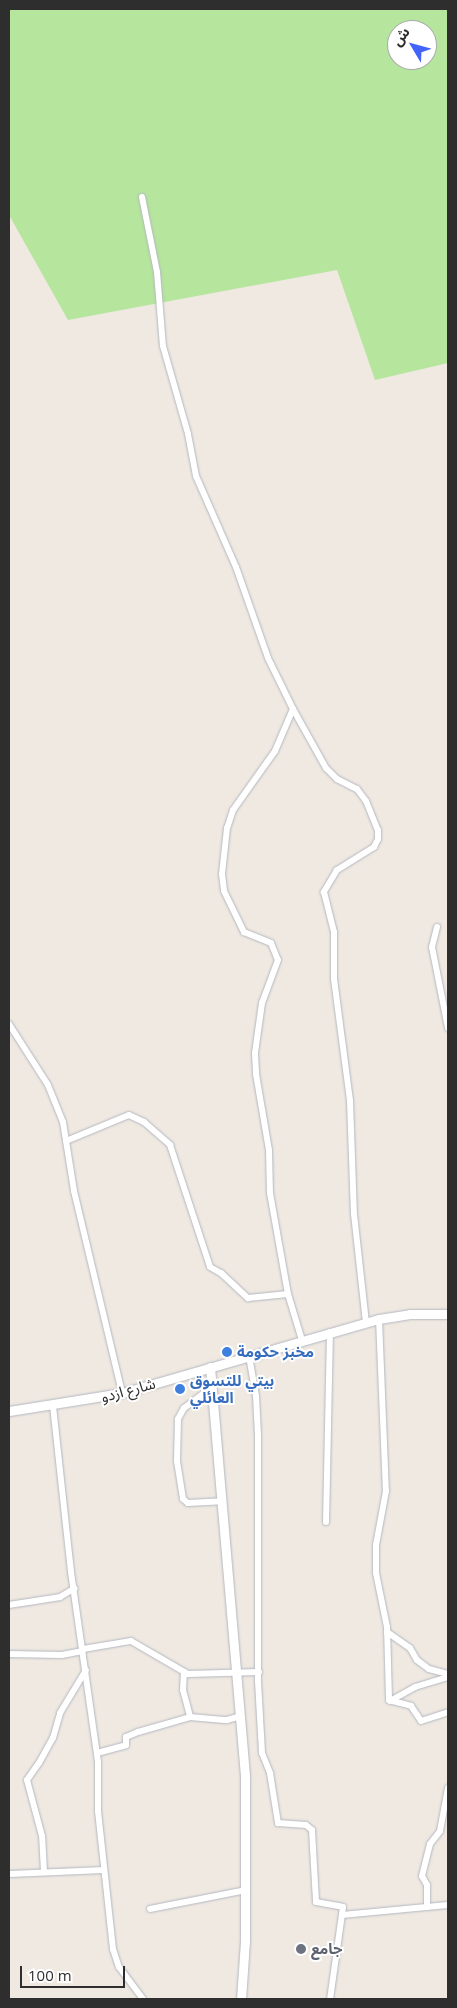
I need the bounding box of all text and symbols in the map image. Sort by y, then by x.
north arrow [387,20,437,70]
text: ش [387,23,414,50]
place label: مخبز حكومة [237,1343,314,1361]
marker: مخبز حكومة [221,1346,233,1358]
place label: بيتي للتسوق العائلي [190,1371,274,1406]
street label: شارع ازدو [99,1374,157,1406]
marker: بيتي للتسوق العائلي [174,1383,186,1395]
place label: جامع [311,1940,342,1958]
marker: جامع [295,1943,307,1955]
scale bar [22,1956,128,1988]
text: 100 m [28,1965,72,1985]

